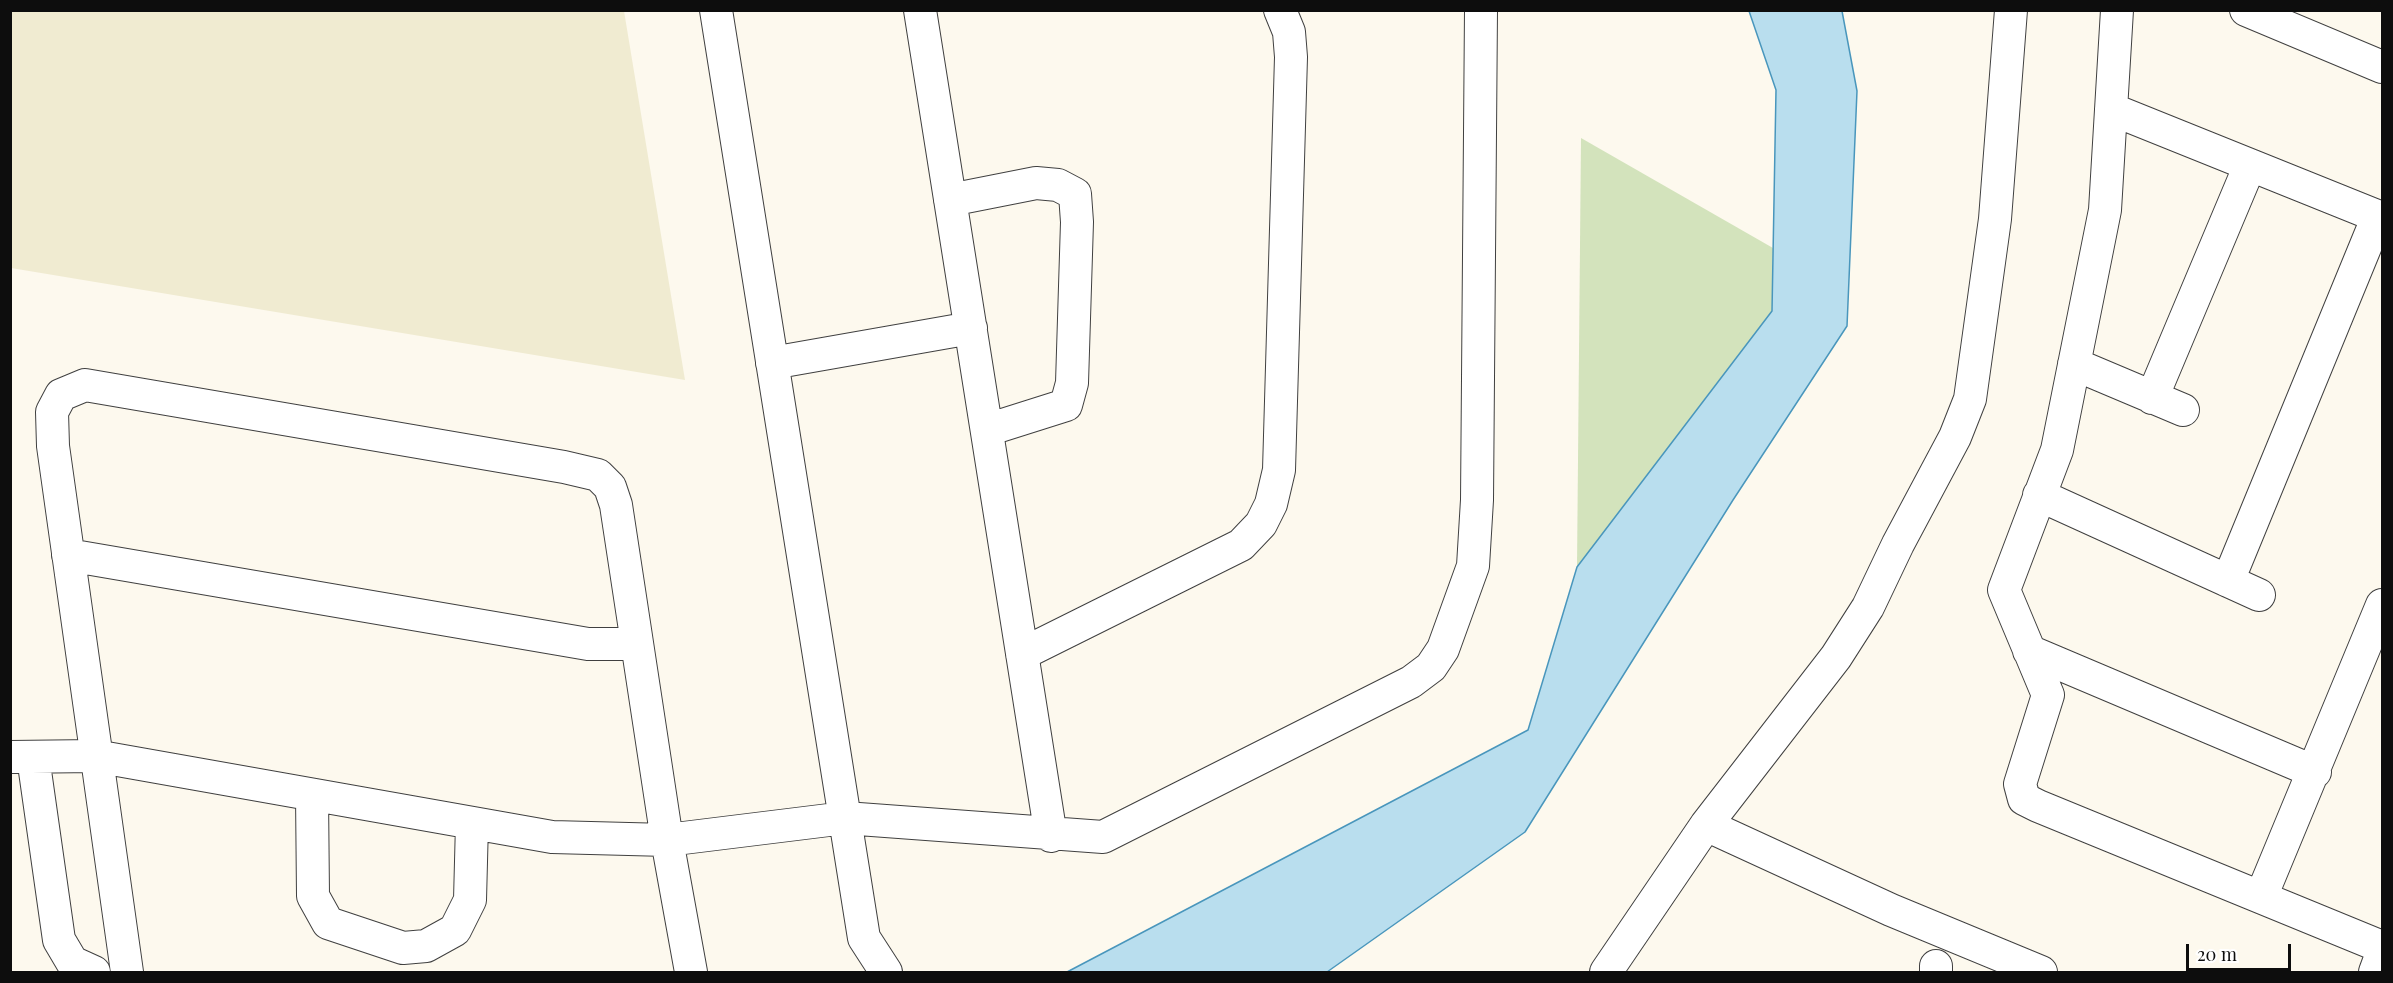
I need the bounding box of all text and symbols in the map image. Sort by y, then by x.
scale bar [2189,932,2294,970]
text: 20 m [2197,942,2237,966]

